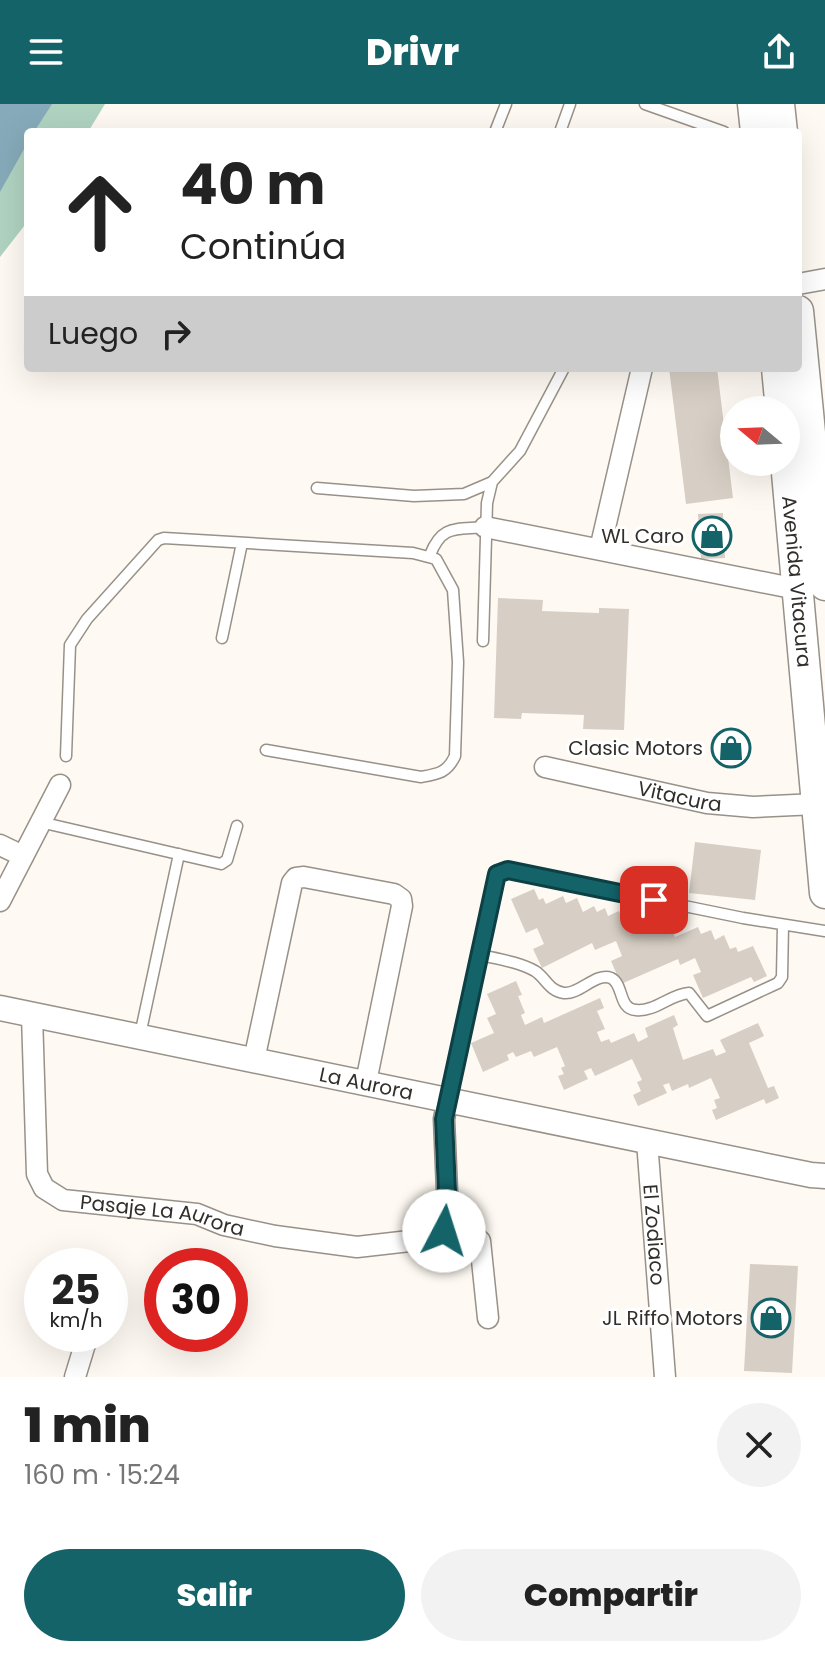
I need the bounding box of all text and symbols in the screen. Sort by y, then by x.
text: Drivr [366,27,459,78]
icon: menu [24,30,68,74]
icon: share [757,30,801,74]
text: 40 m [180,145,326,224]
icon: ahead [48,160,152,264]
text: Continúa [180,221,346,272]
text: Luego [48,312,138,355]
icon: right [154,312,198,356]
north arrow [720,396,800,476]
map controls [720,396,800,476]
street label: Avenida Vitacura [775,494,819,669]
shop icon: WL Caro [691,515,733,557]
place label: WL Caro [601,522,684,550]
shop icon: Clasic Motors [710,727,752,769]
place label: Clasic Motors [568,734,703,762]
street label: Vitacura [635,774,723,818]
pin [620,866,688,934]
icon: arrive [632,878,676,922]
street label: La Aurora [317,1060,416,1107]
street label: El Zodiaco [636,1183,672,1286]
street label: Pasaje La Aurora [79,1188,247,1243]
position arrow [402,1189,486,1273]
speed limit sign: 30 [144,1248,248,1352]
text: 25 [52,1262,100,1318]
shop icon: JL Riffo Motors [750,1297,792,1339]
place label: JL Riffo Motors [602,1304,743,1332]
text: km/h [49,1306,103,1334]
text: 1 min [24,1392,151,1459]
button: close [717,1403,801,1487]
text: 160 m · 15:24 [24,1457,180,1493]
button: Salir [24,1549,405,1641]
button: Compartir [421,1549,801,1641]

